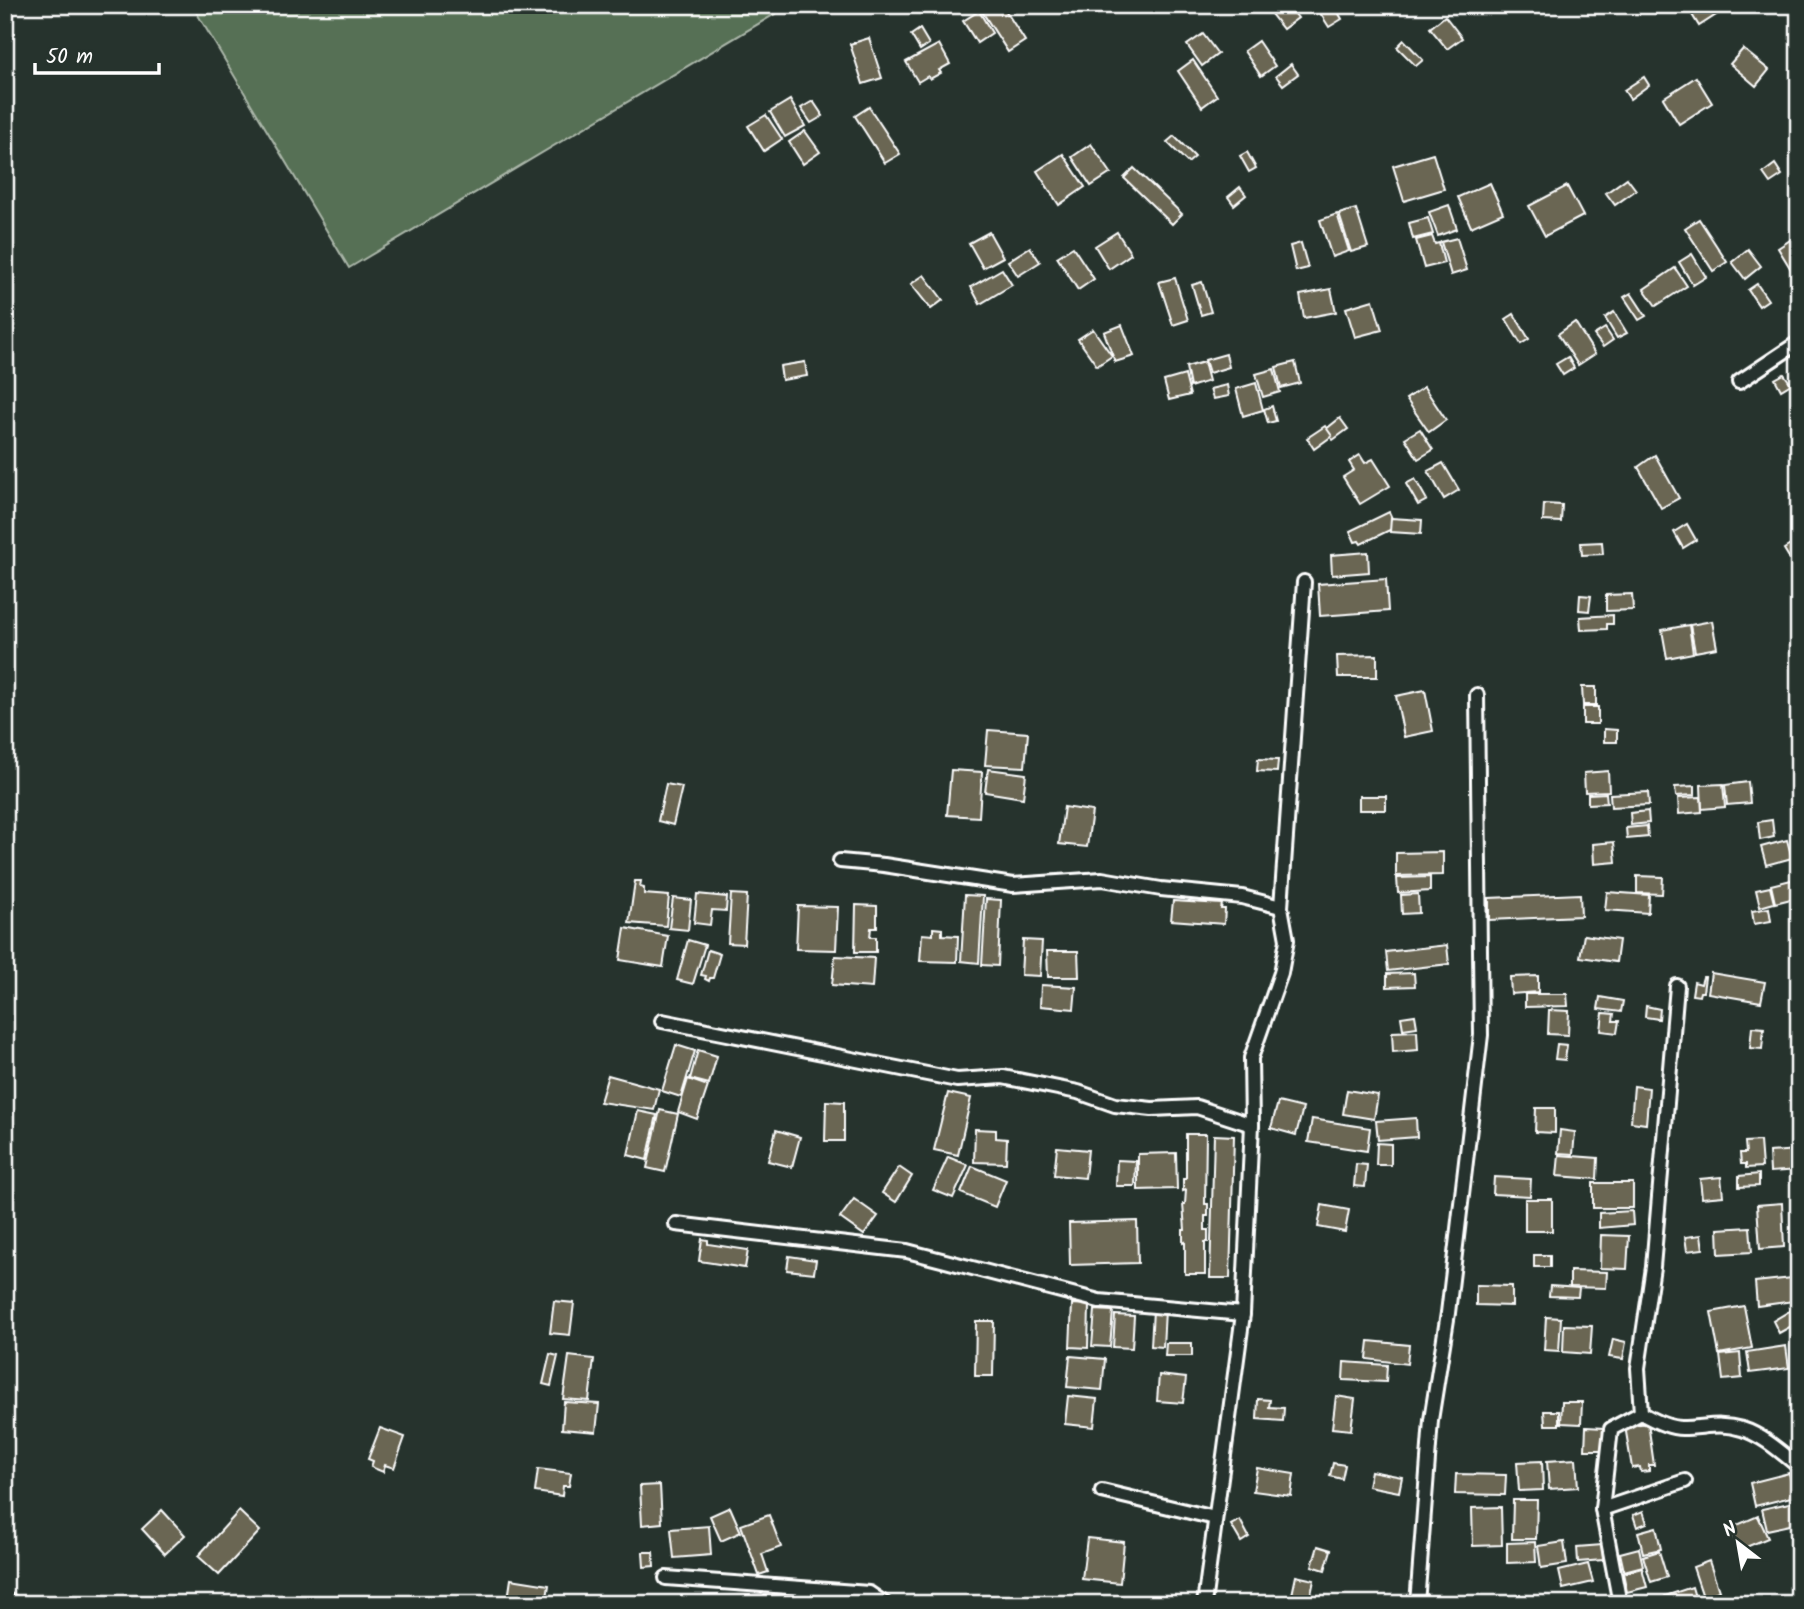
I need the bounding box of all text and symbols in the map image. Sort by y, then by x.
scale bar [35,32,159,76]
text: 50 m [46,41,93,74]
north arrow [1702,1508,1772,1578]
text: N [1717,1514,1743,1546]

